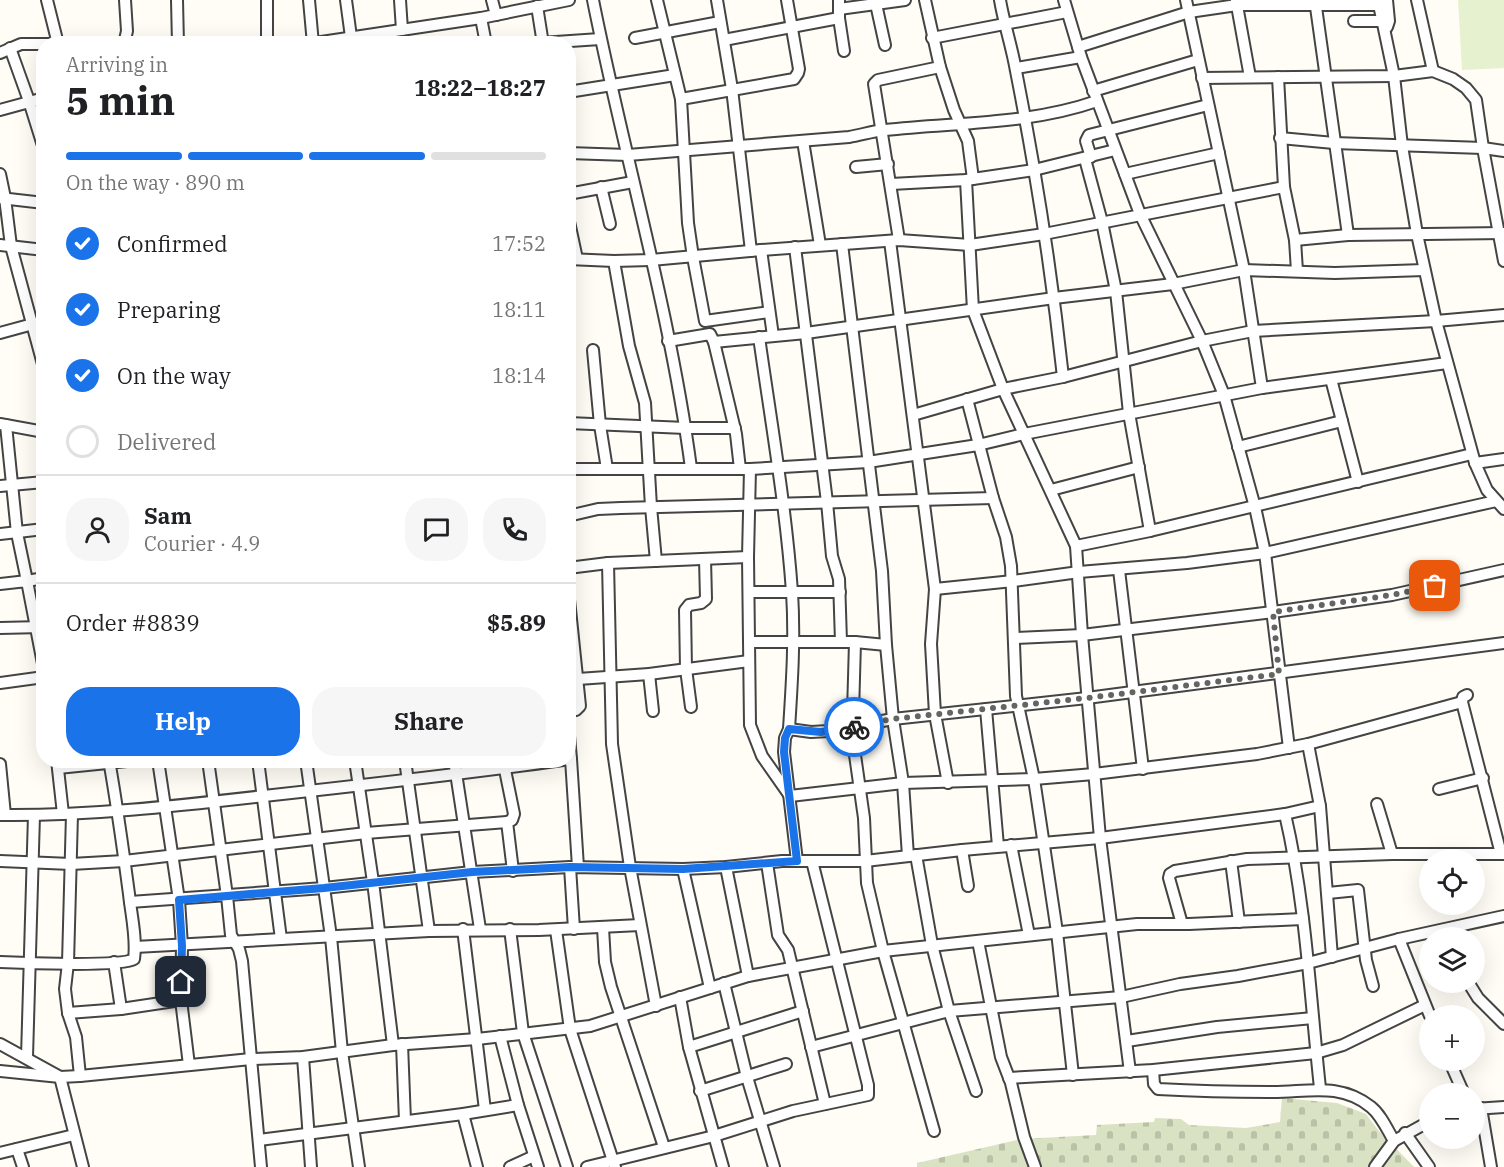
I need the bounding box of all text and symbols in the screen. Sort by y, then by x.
text: Arriving in [66,51,168,78]
text: 18:22–18:27 [414,73,546,102]
text: 5 min [66,75,175,126]
text: On the way · 890 m [66,169,245,196]
icon: check [66,227,99,260]
text: Confirmed [117,229,228,258]
text: 17:52 [492,230,546,257]
icon: check [66,293,99,326]
text: Preparing [117,295,221,324]
text: 18:11 [492,296,546,323]
icon: check [66,359,99,392]
text: On the way [117,361,231,390]
text: 18:14 [492,362,546,389]
text: Delivered [117,427,216,456]
button: person [66,498,129,561]
button: chat [405,498,468,561]
button: phone [483,498,546,561]
text: Sam [144,501,192,530]
text: Courier · 4.9 [144,530,260,557]
pin [1409,560,1460,611]
icon: bag [1418,569,1451,602]
text: Order #8839 [66,608,200,637]
text: $5.89 [487,608,546,637]
button: Help [66,687,300,756]
button: Share [312,687,546,756]
courier [824,697,884,757]
icon: bike [838,711,871,744]
map controls [1419,849,1485,1149]
button: locate [1419,849,1485,915]
button: layers [1419,927,1485,993]
pin [155,956,206,1007]
icon: home [164,965,197,998]
button: + [1419,1005,1485,1071]
button: − [1419,1083,1485,1149]

